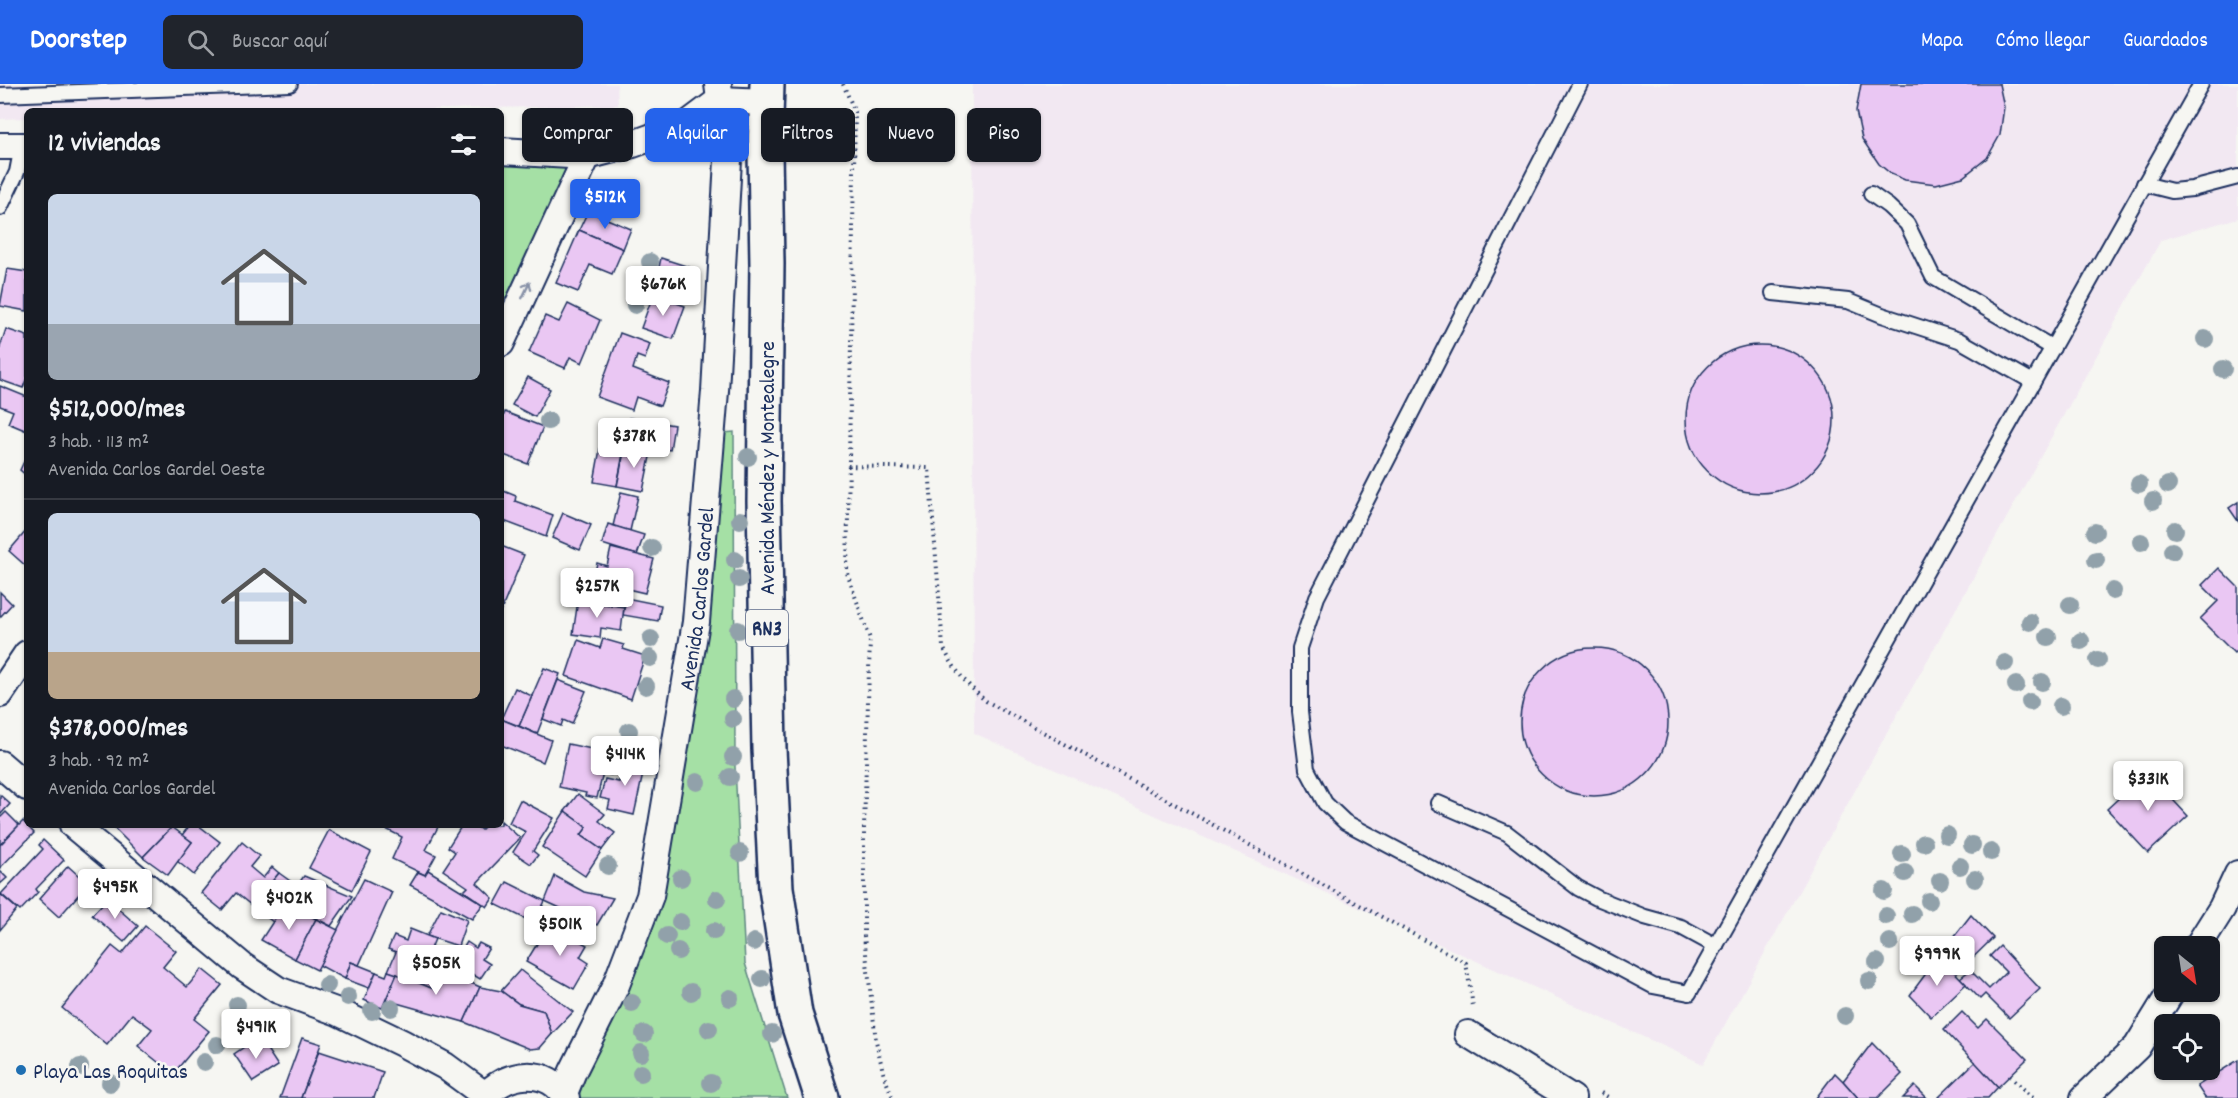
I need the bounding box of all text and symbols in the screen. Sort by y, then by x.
search box [163,15,583,69]
text: Doorstep [30,22,127,62]
icon: search [184,26,217,59]
text: Buscar aquí [232,27,327,58]
text: Mapa [1921,27,1963,57]
text: Cómo llegar [1996,27,2090,57]
text: Guardados [2123,27,2208,57]
chip: Comprar [522,108,633,162]
chip: Alquilar [645,108,749,162]
chip: Filtros [761,108,855,162]
chip: Nuevo [867,108,955,162]
chip: Piso [967,108,1041,162]
text: 12 viviendas [48,126,161,163]
icon: filters [447,128,480,161]
pin: $512K [563,179,647,230]
text: $512K [584,184,626,212]
icon: home [210,233,318,341]
pin: $676K [621,266,705,317]
text: $676K [640,271,686,299]
one-way arrow [520,281,532,299]
street label: Avenida Méndez y Montealegre [754,341,785,595]
text: $512,000/mes [48,392,185,429]
pin: $378K [592,418,676,469]
text: $378K [612,423,656,451]
text: 3 hab. · 113 m² [48,429,149,457]
text: Avenida Carlos Gardel Oeste [48,457,265,485]
street label: Avenida Carlos Gardel [673,506,724,693]
icon: home [210,552,318,660]
pin: $257K [555,568,639,619]
text: $257K [574,573,620,601]
road number: RN3 [746,610,788,646]
text: $378,000/mes [48,711,188,748]
pin: $414K [583,736,667,787]
text: $414K [605,741,645,769]
text: 3 hab. · 92 m² [48,748,149,776]
pin: $331K [2106,761,2190,812]
text: $331K [2127,766,2169,794]
text: Avenida Carlos Gardel [48,776,215,804]
pin: $495K [73,869,157,920]
text: $495K [92,874,138,902]
pin: $402K [247,880,331,931]
text: $402K [265,885,313,913]
pin: $501K [518,906,602,957]
text: $501K [538,911,582,939]
pin: $999K [1895,936,1979,987]
north arrow [2154,936,2220,1002]
map controls [2154,936,2220,1080]
text: $999K [1914,941,1960,969]
pin: $505K [394,945,478,996]
text: $505K [412,950,460,978]
pin: $491K [214,1009,298,1060]
text: $491K [235,1014,277,1042]
button: locate [2154,1014,2220,1080]
place label: Playa Las Roquitas [33,1058,188,1089]
marker: Playa Las Roquitas [14,1063,28,1077]

